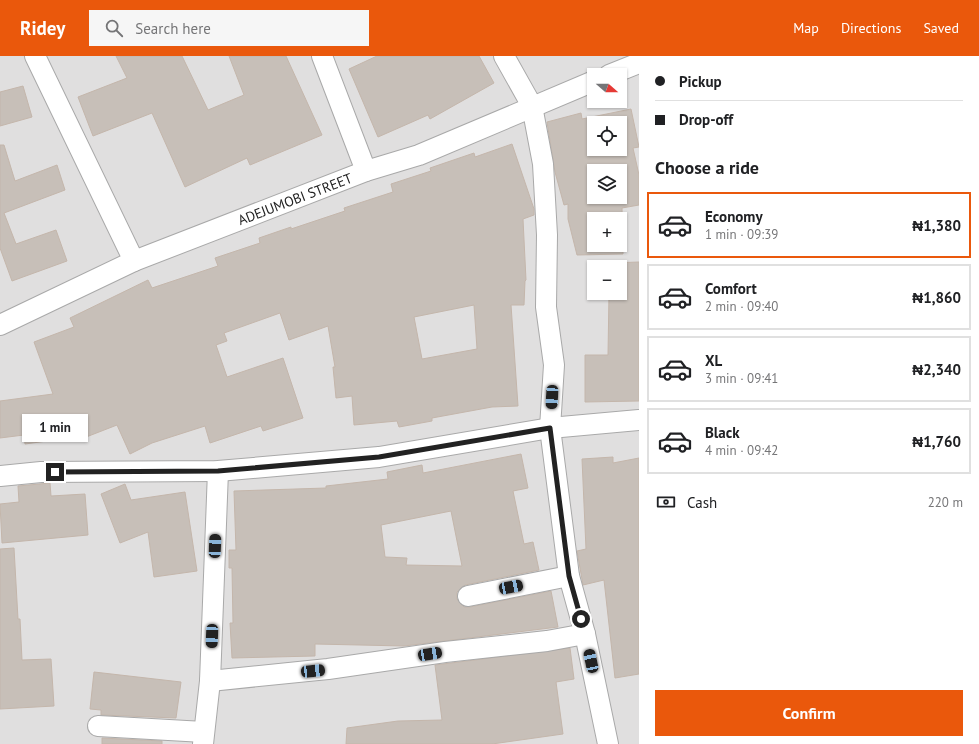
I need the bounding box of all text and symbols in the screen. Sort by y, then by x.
search box [89,10,369,46]
text: Ridey [20,16,65,40]
icon: search [103,17,125,39]
text: Search here [135,19,211,38]
text: Map [793,19,819,37]
text: Directions [841,19,901,37]
text: Saved [923,19,959,37]
north arrow [587,68,627,108]
map controls [587,68,627,300]
text: Pickup [679,72,722,91]
text: Drop-off [679,110,733,129]
button: locate [587,116,627,156]
text: Choose a ride [655,156,759,179]
button: layers [587,164,627,204]
street label: ADEJUMOBI STREET [235,169,355,229]
icon: car [657,207,693,243]
text: Economy [705,207,763,226]
button: + [587,212,627,252]
text: ₦1,380 [912,216,961,235]
text: 1 min · 09:39 [705,226,778,243]
button: − [587,260,627,300]
icon: car [657,279,693,315]
text: Comfort [705,279,757,298]
text: ₦1,860 [912,288,961,307]
text: 2 min · 09:40 [705,298,778,315]
icon: car [657,351,693,387]
text: XL [705,351,722,370]
text: ₦2,340 [912,360,961,379]
text: 3 min · 09:41 [705,370,778,387]
car [545,385,559,409]
callout: 1 min [22,414,88,442]
text: 1 min [39,419,71,436]
icon: car [657,423,693,459]
text: Black [705,423,740,442]
text: ₦1,760 [912,432,961,451]
text: 4 min · 09:42 [705,442,778,459]
route end [46,463,64,481]
icon: cash [655,491,677,513]
text: Cash [687,493,717,512]
text: 220 m [928,494,963,511]
car [209,534,221,558]
car [498,579,524,595]
route start [572,610,590,628]
car [206,624,218,648]
car [417,646,443,662]
car [583,648,599,674]
car [300,664,326,678]
button: Confirm [655,690,963,736]

